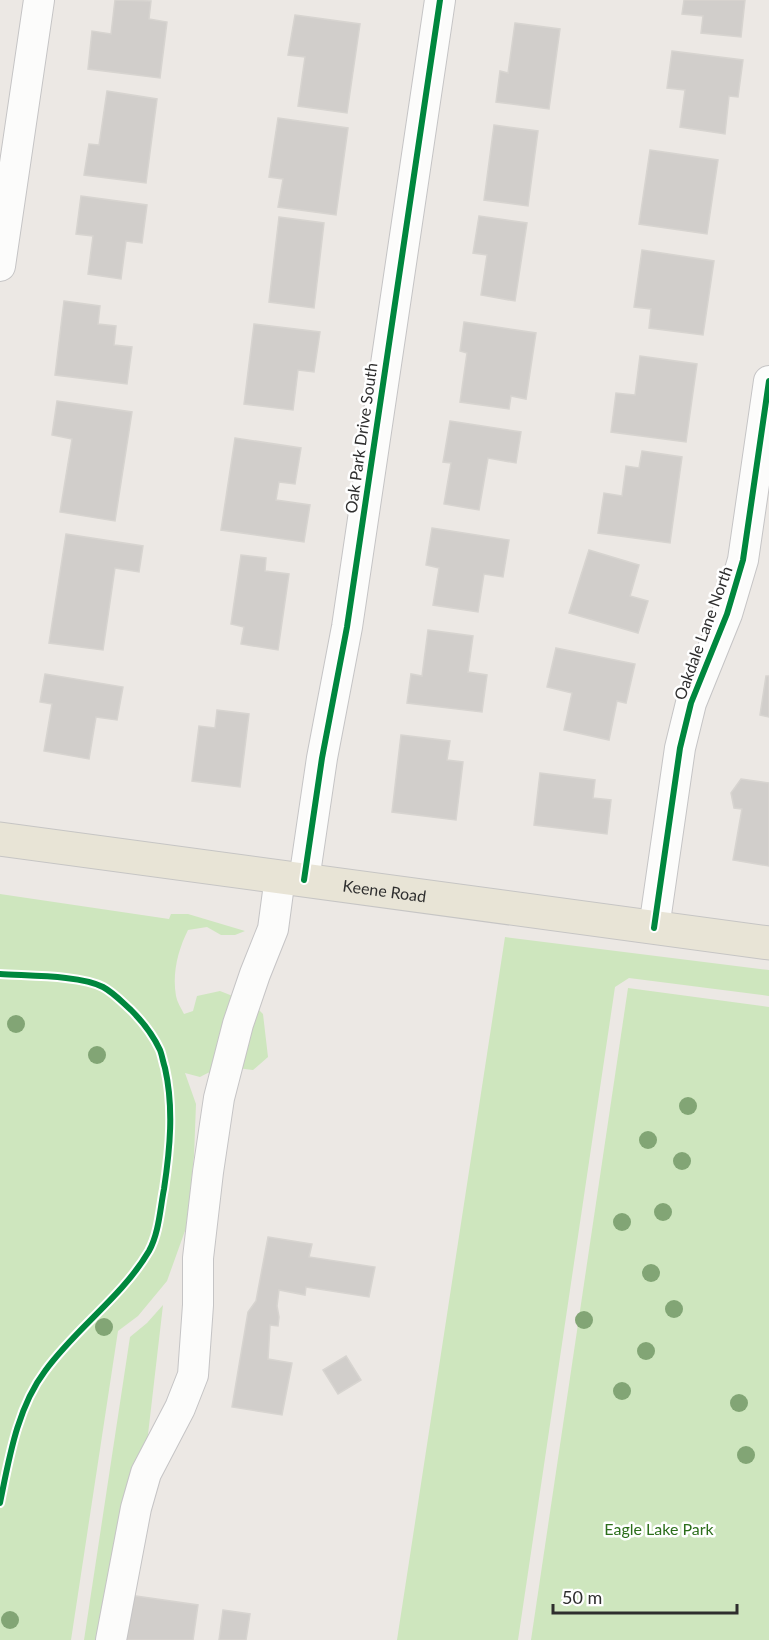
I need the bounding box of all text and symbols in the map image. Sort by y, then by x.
street label: Oak Park Drive South [341,362,380,514]
street label: Oakdale Lane North [670,563,736,702]
street label: Keene Road [342,875,427,906]
park label: Eagle Lake Park [604,1519,715,1538]
scale bar [553,1577,738,1615]
text: 50 m [562,1586,602,1608]

